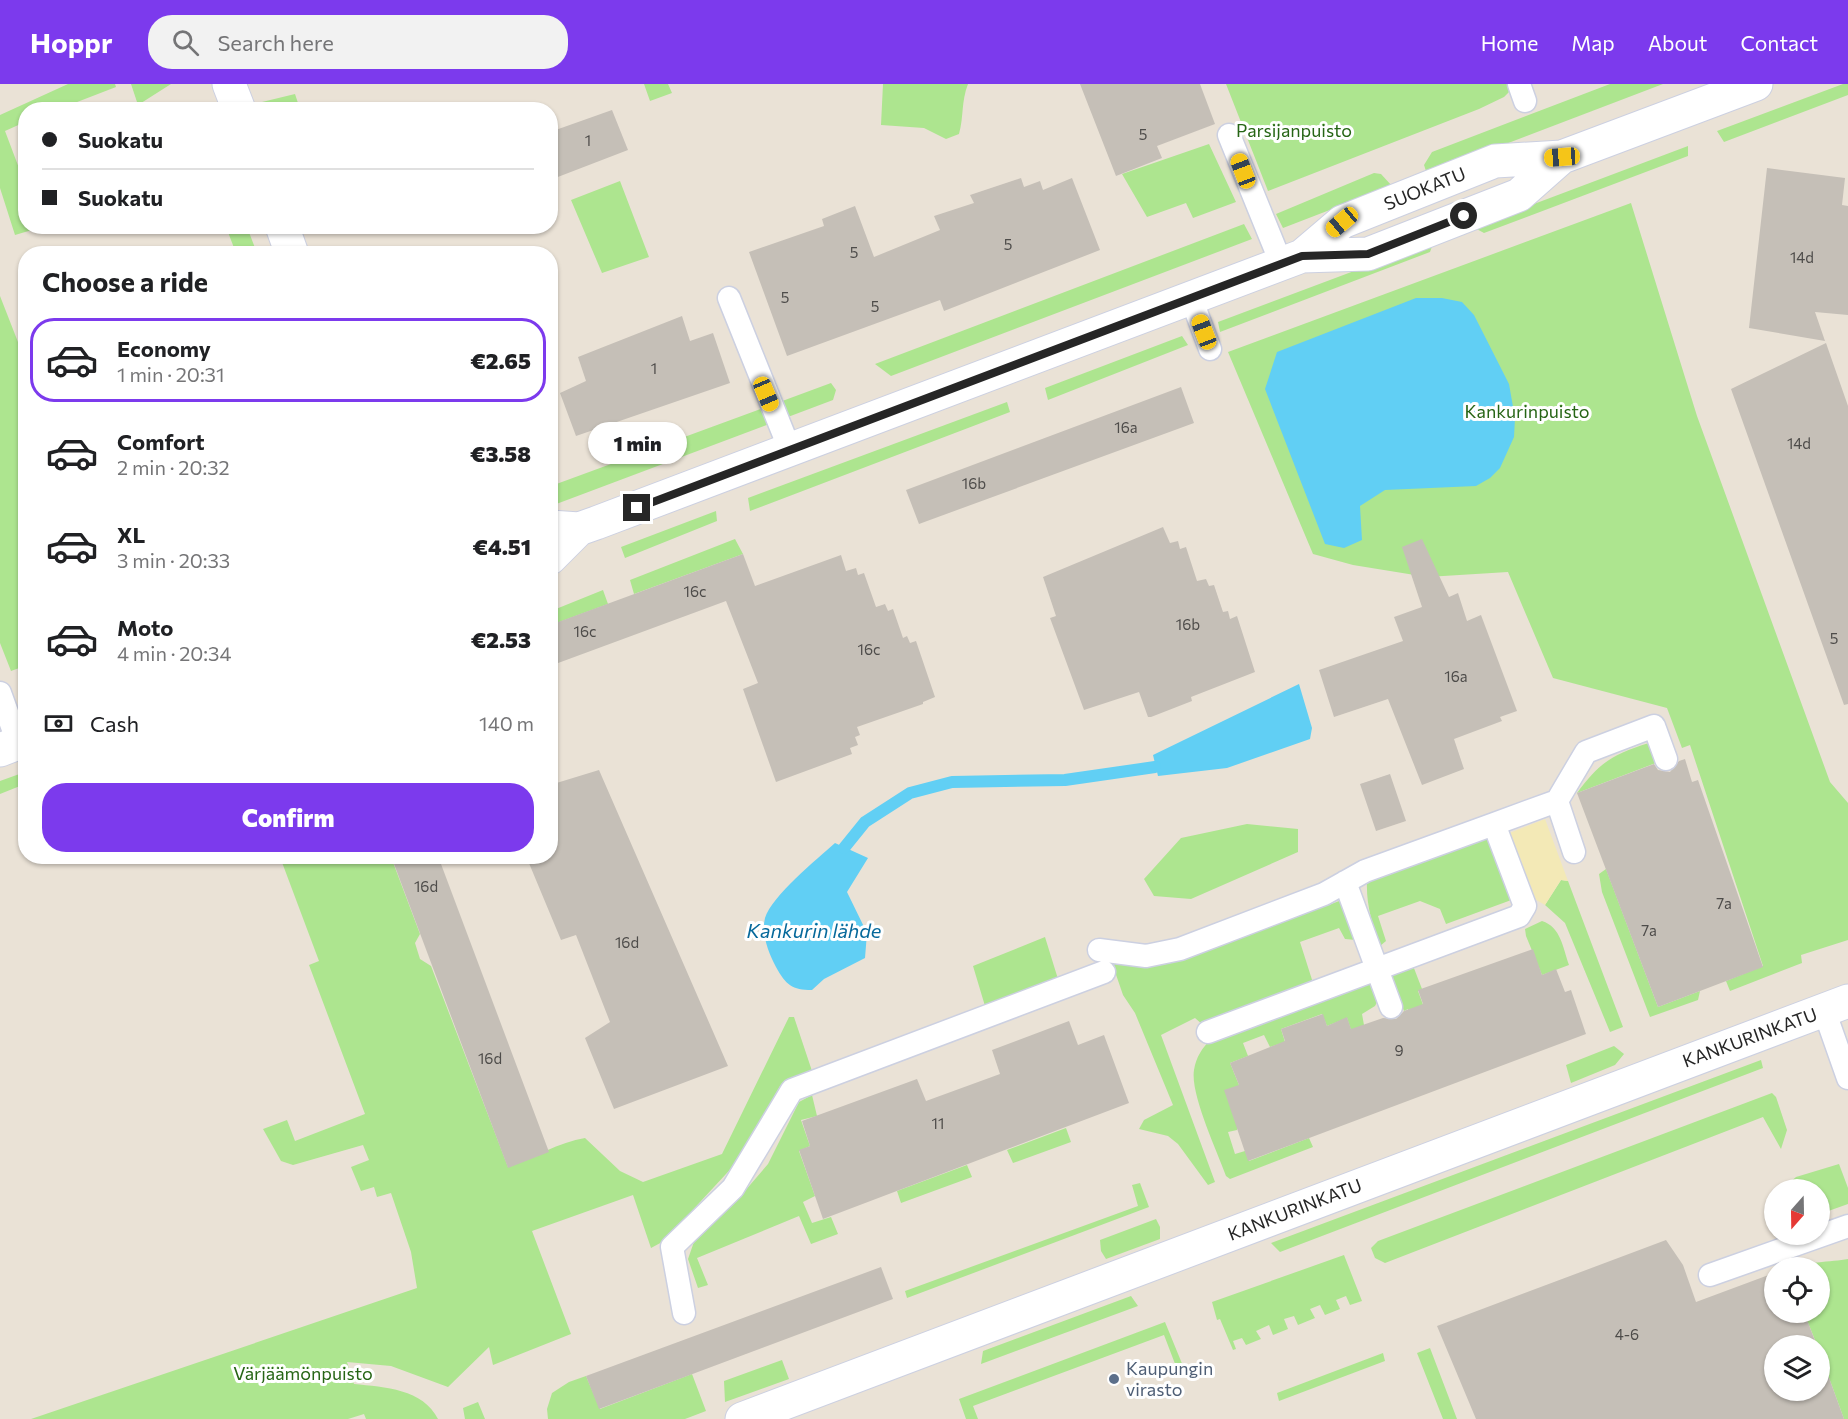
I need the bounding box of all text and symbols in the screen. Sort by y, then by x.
search box [148,15,568,69]
text: Hoppr [30,25,112,59]
icon: search [169,26,202,59]
text: Search here [217,29,334,56]
text: Home [1481,30,1538,55]
text: Map [1571,30,1615,55]
text: About [1648,30,1707,55]
text: Contact [1740,30,1818,55]
park label: Parsijanpuisto [1236,119,1352,141]
house number: 5 [1139,125,1147,143]
text: Suokatu [78,126,163,153]
house number: 1 [585,131,591,149]
car [1543,147,1581,167]
car [1228,151,1258,191]
street label: SUOKATU [1381,162,1469,214]
text: Suokatu [78,184,163,211]
route start [1450,202,1477,229]
car [1322,204,1362,240]
house number: 5 [1004,235,1012,253]
house number: 5 [850,243,858,261]
house number: 14d [1790,248,1814,266]
text: Choose a ride [42,265,208,298]
house number: 5 [781,288,789,306]
house number: 5 [871,297,879,315]
car [1189,312,1219,352]
icon: car [45,333,99,387]
text: Economy [117,335,211,362]
text: €2.65 [470,347,531,374]
house number: 1 [651,359,657,377]
text: 1 min · 20:31 [117,362,225,386]
car [751,374,781,414]
park label: Kankurinpuisto [1464,400,1590,422]
house number: 16a [1114,418,1138,436]
callout: 1 min [588,421,686,463]
icon: car [45,426,99,480]
text: Comfort [117,428,205,455]
text: 1 min [613,431,662,455]
house number: 14d [1787,434,1811,452]
text: €3.58 [470,440,531,467]
text: 2 min · 20:32 [117,455,230,479]
house number: 16b [962,474,986,492]
route end [623,494,650,521]
icon: car [45,519,99,573]
text: XL [117,521,145,548]
text: €4.51 [472,533,531,560]
text: 3 min · 20:33 [117,548,230,572]
house number: 16c [684,582,706,600]
icon: car [45,612,99,666]
text: Moto [117,614,173,641]
house number: 16b [1176,615,1200,633]
house number: 16c [574,622,596,640]
text: €2.53 [471,626,531,653]
house number: 5 [1830,629,1838,647]
house number: 16c [858,640,880,658]
text: 4 min · 20:34 [117,641,231,665]
house number: 16a [1444,667,1468,685]
icon: cash [42,707,75,740]
text: Cash [90,710,139,737]
text: 140 m [479,711,534,735]
button: Confirm [42,783,534,852]
house number: 16d [414,877,438,895]
house number: 7a [1716,894,1732,912]
water label: Kankurin lähde [747,918,882,942]
house number: 7a [1641,921,1657,939]
house number: 16d [615,933,639,951]
street label: KANKURINKATU [1679,1003,1820,1072]
house number: 9 [1394,1041,1404,1059]
house number: 16d [478,1049,502,1067]
house number: 11 [932,1114,944,1132]
street label: KANKURINKATU [1225,1173,1365,1245]
north arrow [1764,1179,1830,1245]
map controls [1764,1179,1830,1401]
button: locate [1764,1257,1830,1323]
house number: 4-6 [1615,1325,1639,1343]
button: layers [1764,1335,1830,1401]
place label: Kaupungin virasto [1126,1357,1213,1400]
park label: Värjäämönpuisto [233,1362,373,1384]
marker: Kaupungin virasto [1107,1372,1121,1386]

